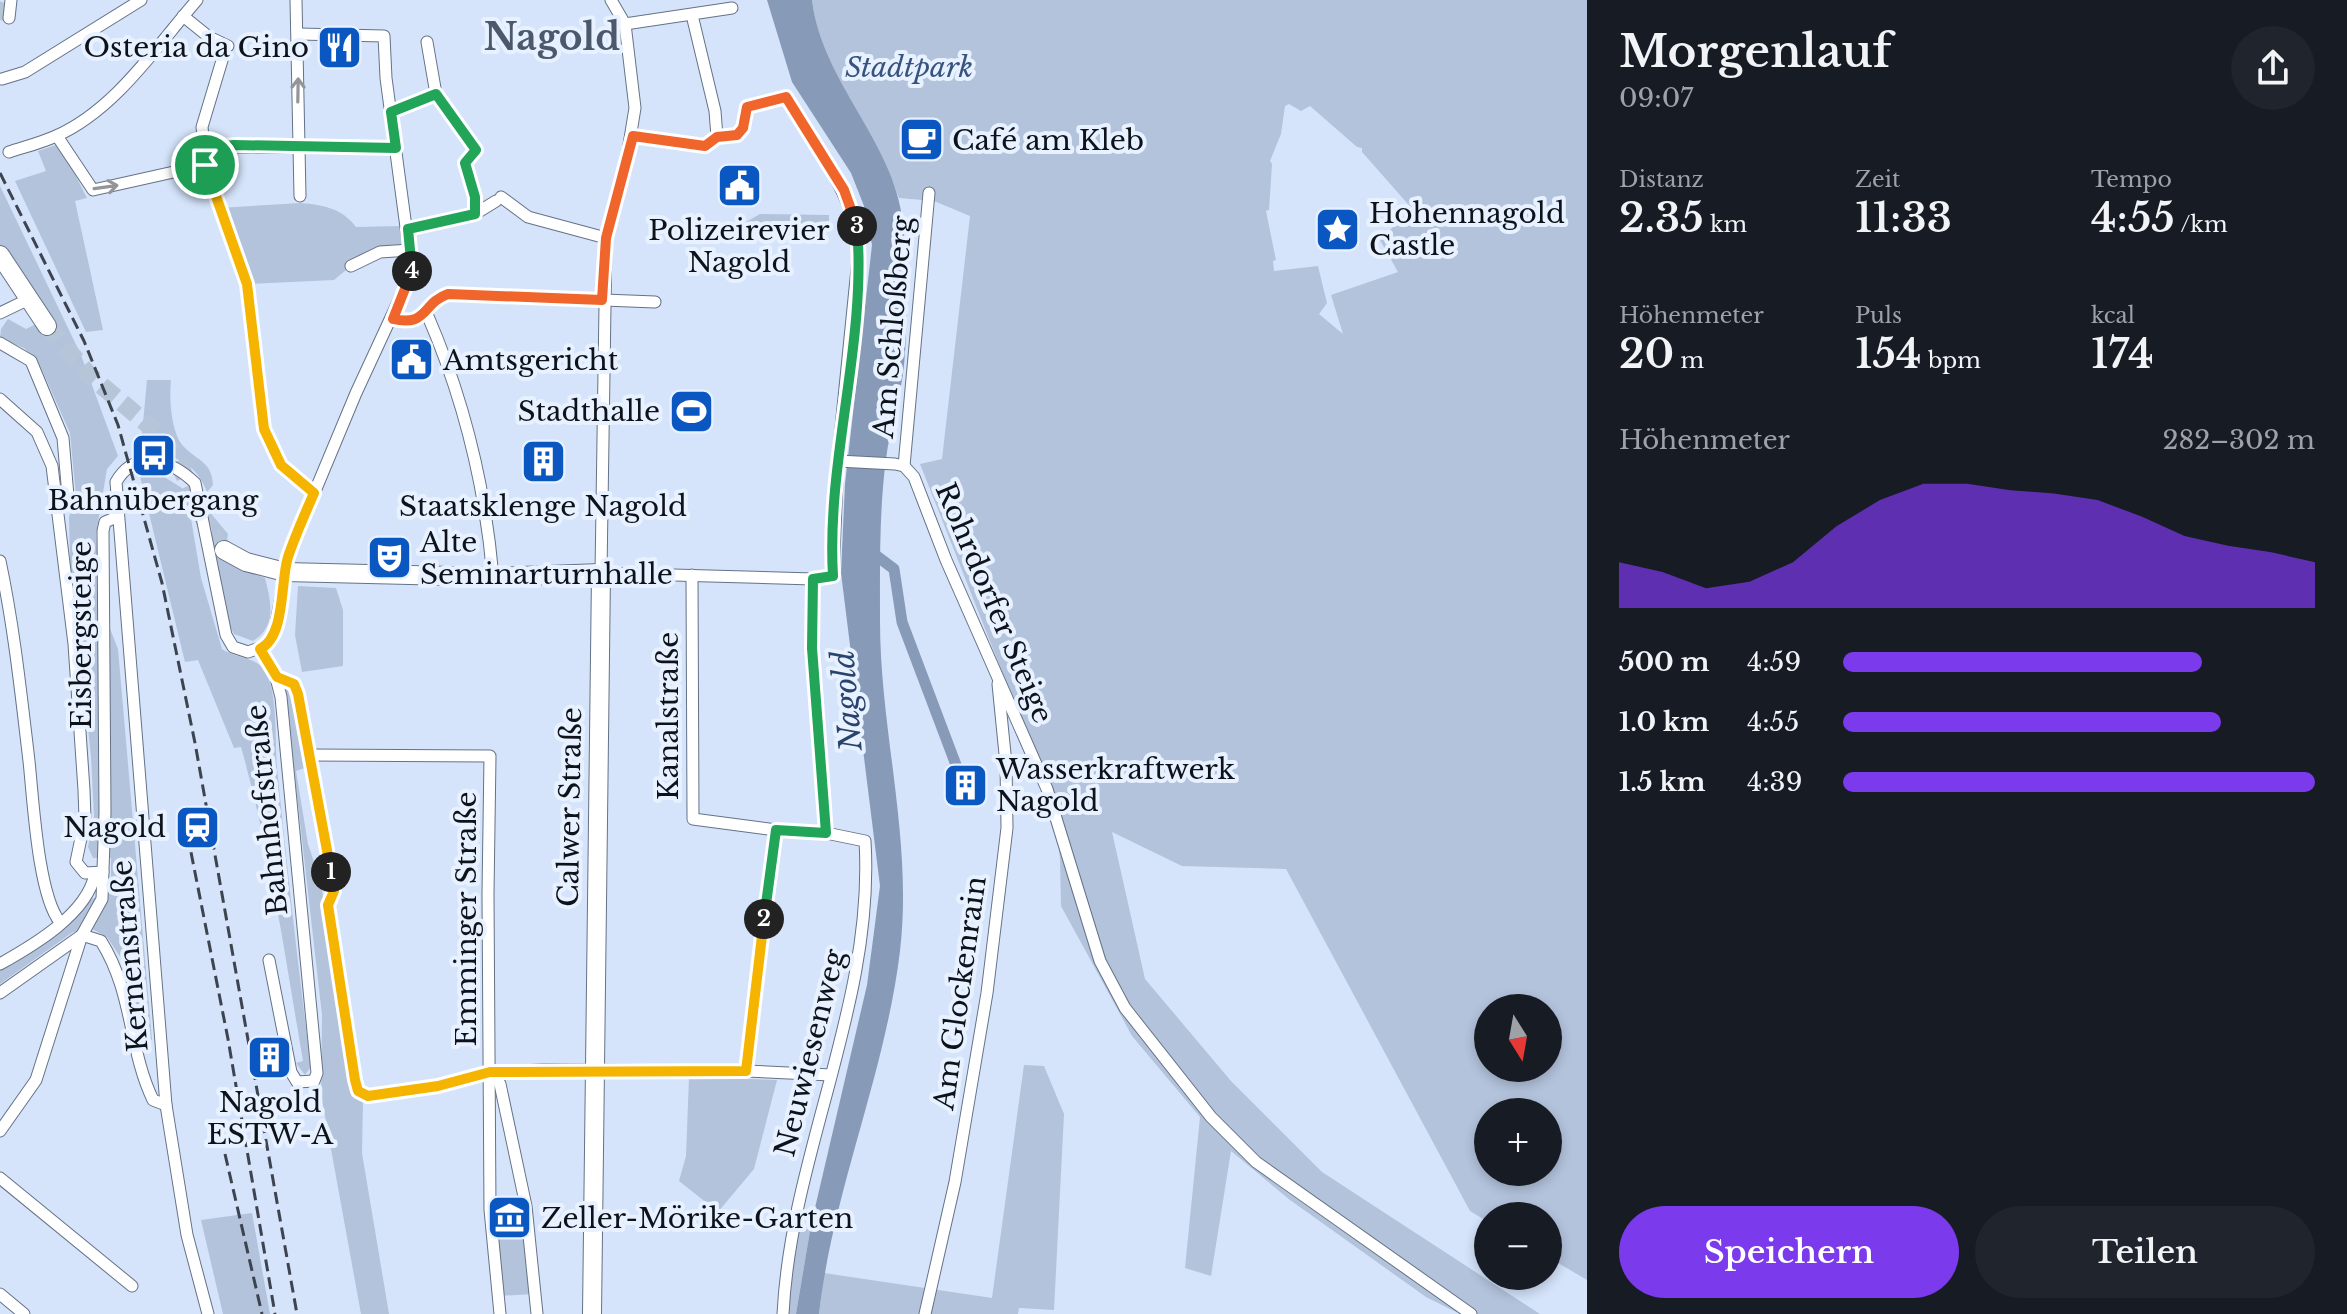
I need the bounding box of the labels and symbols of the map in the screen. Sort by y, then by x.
district label: Nagold [484,15,620,60]
restaurant icon: Osteria da Gino [316,23,364,71]
place label: Osteria da Gino [84,30,309,65]
park label: Stadtpark [845,50,973,85]
one-way arrow [290,77,306,104]
cafe icon: Café am Kleb [897,116,945,164]
place label: Café am Kleb [952,123,1144,158]
pin [171,131,239,199]
public building icon: Polizeirevier Nagold [715,161,763,209]
one-way arrow [92,180,118,195]
place label: Hohennagold Castle [1369,196,1565,263]
place icon: Hohennagold Castle [1314,205,1362,253]
pin: 3 [837,206,877,246]
place label: Polizeirevier Nagold [648,213,830,280]
street label: Am Schloßberg [866,213,920,441]
pin: 4 [392,251,432,291]
public building icon: Amtsgericht [388,336,436,384]
place label: Amtsgericht [442,343,619,378]
sports icon: Stadthalle [667,387,715,435]
place label: Stadthalle [517,394,660,429]
bus stop icon: Bahnübergang [129,431,177,479]
building icon: Staatsklenge Nagold [519,438,567,486]
street label: Rohrdorfer Steige [928,478,1060,728]
place label: Bahnübergang [48,483,259,518]
place label: Staatsklenge Nagold [399,489,687,524]
place label: Alte Seminarturnhalle [419,525,673,592]
theatre icon: Alte Seminarturnhalle [365,534,413,582]
street label: Eisbergsteige [64,541,99,729]
street label: Kanalstraße [651,632,686,800]
water label: Nagold [824,649,870,754]
street label: Bahnhofstraße [239,703,295,917]
street label: Calwer Straße [551,707,589,907]
place label: Wasserkraftwerk Nagold [995,752,1236,819]
building icon: Wasserkraftwerk Nagold [941,761,989,809]
street label: Emminger Straße [449,791,484,1047]
station icon: Nagold [173,803,221,851]
place label: Nagold [63,810,166,845]
pin: 1 [311,852,351,892]
street label: Kernenstraße [104,859,156,1053]
street label: Am Glockenrain [926,874,994,1113]
pin: 2 [744,899,784,939]
street label: Neuwiesenweg [767,945,853,1160]
north arrow [1474,994,1562,1082]
building icon: Nagold ESTW-A [246,1034,294,1082]
place label: Nagold ESTW-A [207,1085,334,1152]
museum icon: Zeller-Mörike-Garten [486,1194,534,1242]
place label: Zeller-Mörike-Garten [541,1201,853,1236]

